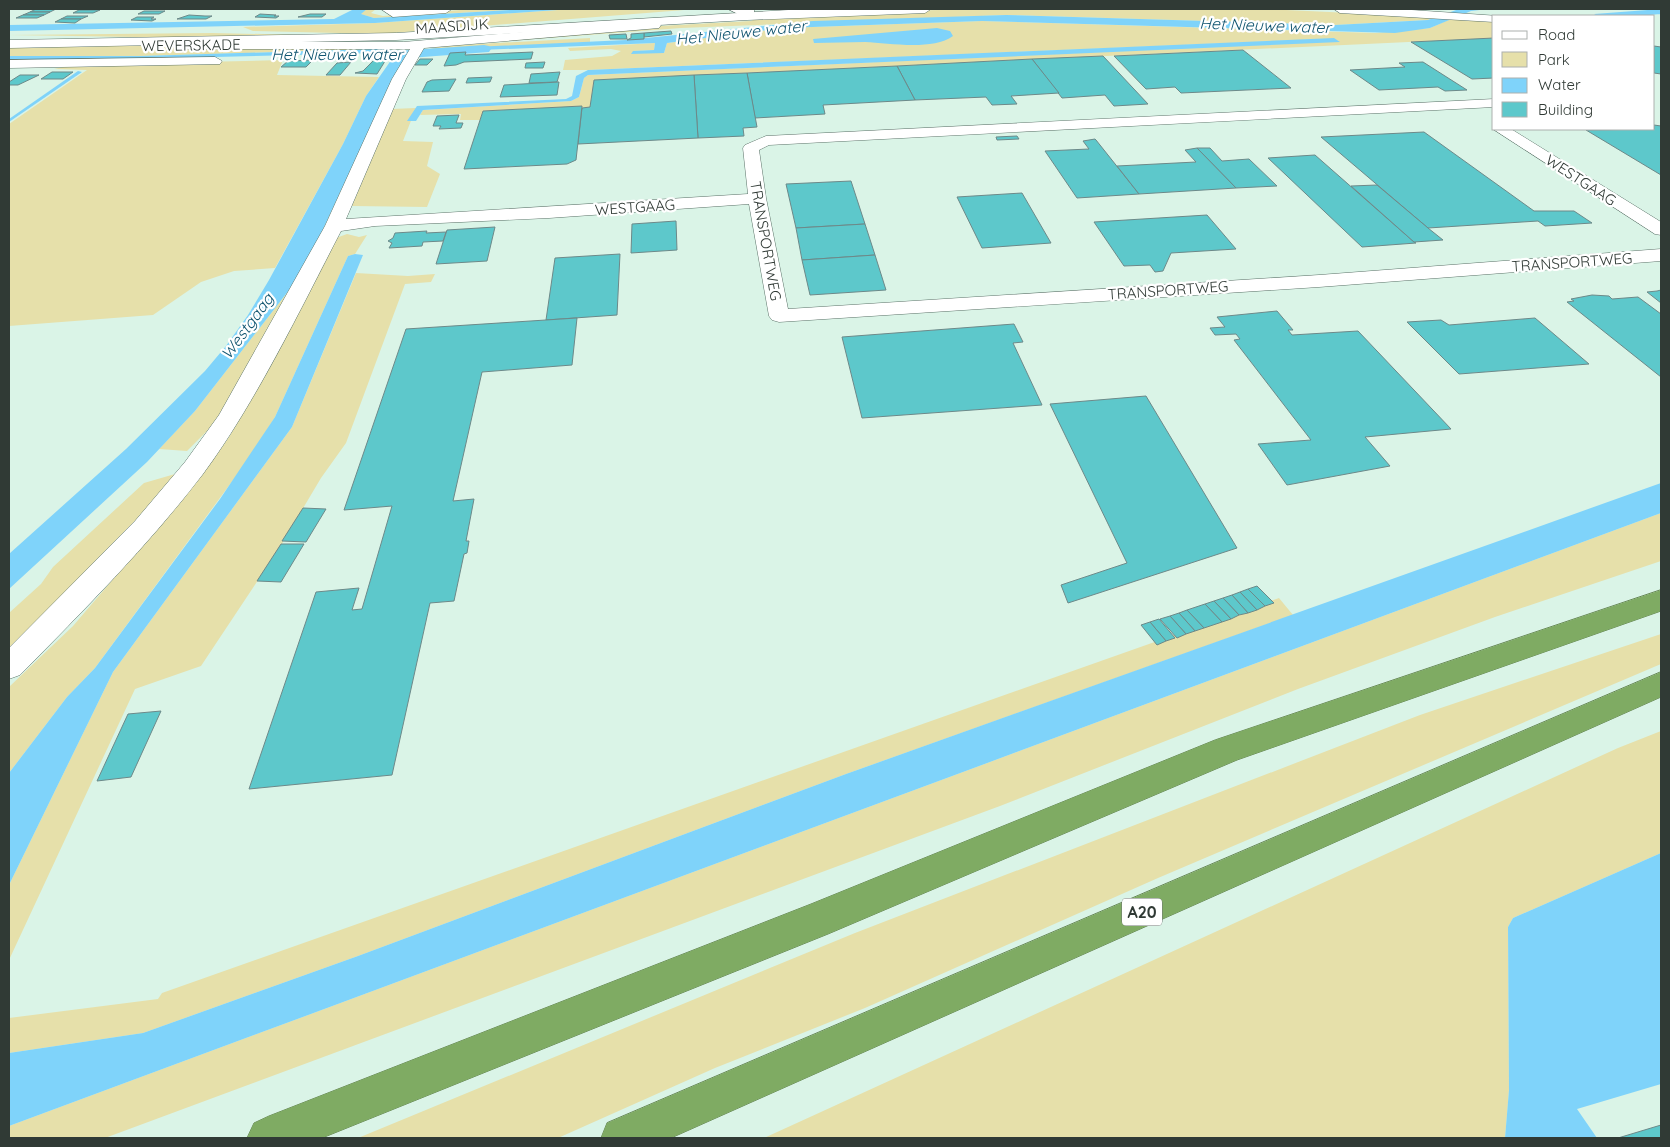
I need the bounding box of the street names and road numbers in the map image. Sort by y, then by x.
street label: MAASDIJK [415,14,489,38]
street label: WEVERSKADE [141,35,241,55]
street label: WESTGAAG [1542,150,1620,210]
street label: TRANSPORTWEG [746,180,786,302]
street label: WESTGAAG [594,195,676,219]
street label: TRANSPORTWEG [1511,248,1633,276]
street label: TRANSPORTWEG [1107,276,1229,304]
road number: A20 [1122,899,1162,926]

